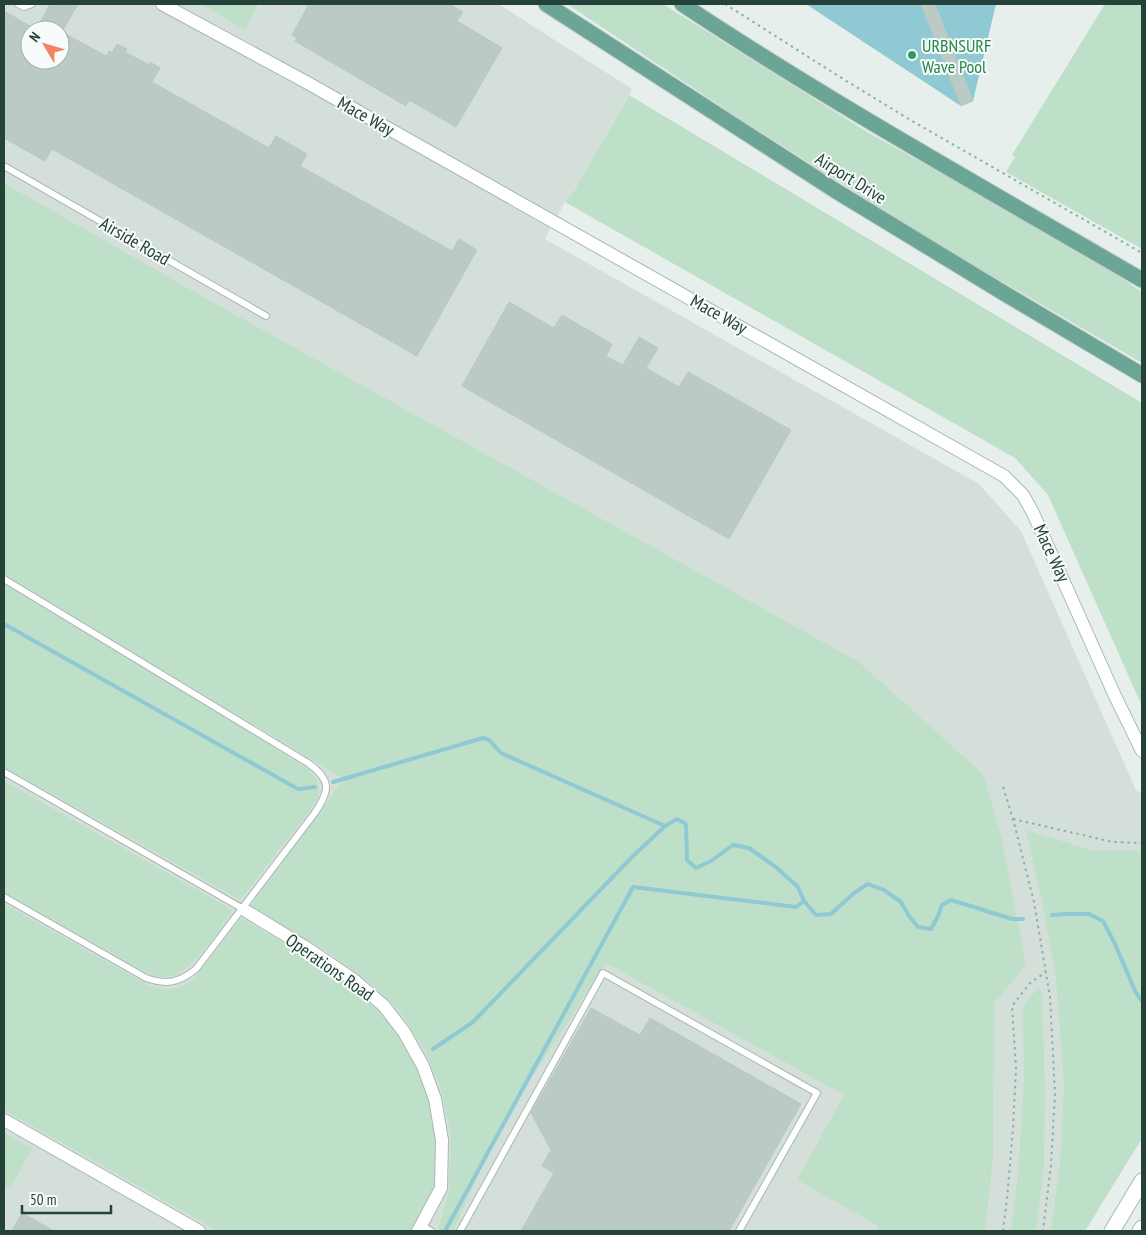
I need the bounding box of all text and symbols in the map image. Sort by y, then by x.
north arrow [20,20,70,70]
text: N [25,28,44,46]
place label: URBNSURF Wave Pool [922,34,991,78]
marker: URBNSURF Wave Pool [906,49,918,61]
street label: Mace Way [334,91,399,141]
street label: Airport Drive [811,147,891,209]
street label: Airside Road [96,212,174,270]
street label: Mace Way [687,289,752,339]
street label: Mace Way [1029,520,1075,586]
street label: Operations Road [281,928,379,1006]
scale bar [22,1182,111,1214]
text: 50 m [30,1190,56,1209]

